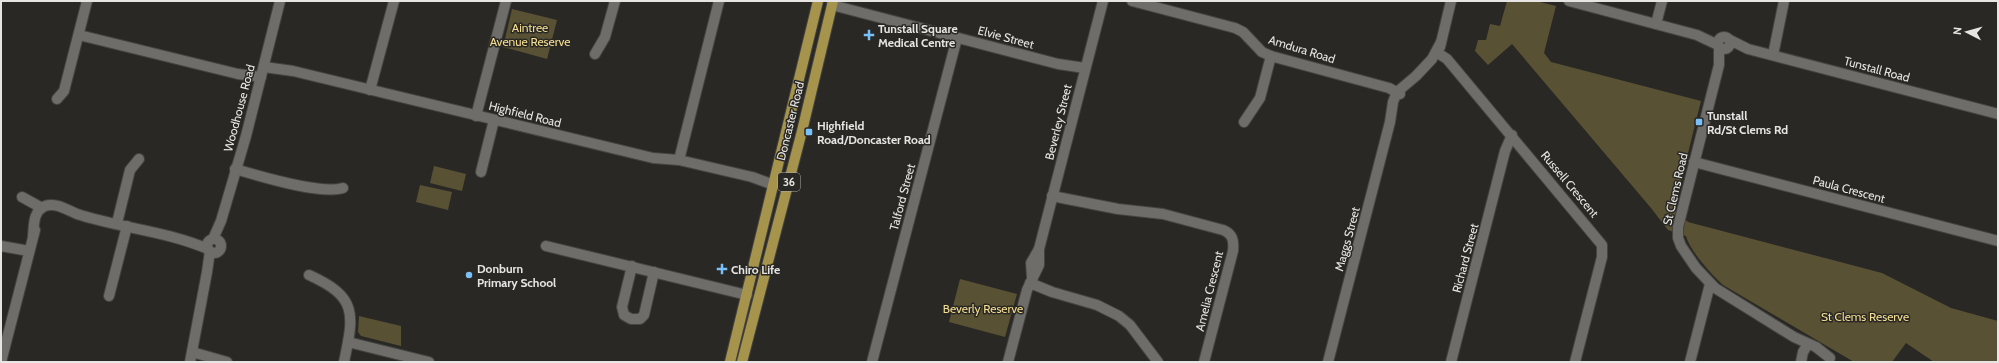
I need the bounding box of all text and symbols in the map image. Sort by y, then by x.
north arrow [1947,12,1987,52]
park label: Aintree Avenue Reserve [490,20,570,49]
place label: Tunstall Square Medical Centre [878,21,958,50]
street label: Elvie Street [976,22,1036,52]
text: N [1950,26,1964,36]
marker: Tunstall Square Medical Centre [863,29,875,41]
street label: Amdura Road [1267,32,1337,66]
street label: Tunstall Road [1842,53,1912,85]
street label: Woodhouse Road [220,63,258,153]
street label: Doncaster Road [773,80,807,162]
street label: Beverley Street [1041,83,1075,161]
street label: Highfield Road [487,98,563,130]
place label: Tunstall Rd/St Clems Rd [1707,108,1788,137]
marker: Tunstall Rd/St Clems Rd [1694,117,1704,127]
place label: Highfield Road/Doncaster Road [817,118,931,147]
marker: Highfield Road/Doncaster Road [804,127,814,137]
street label: Russell Crescent [1538,148,1602,220]
street label: St Clems Road [1659,151,1691,227]
street label: Talford Street [886,162,918,232]
street label: Paula Crescent [1811,172,1887,206]
road number: 36 [778,173,800,191]
street label: Maggs Street [1331,205,1363,273]
street label: Richard Street [1449,222,1481,294]
street label: Amelia Crescent [1192,249,1226,333]
place label: Donburn Primary School [477,261,556,290]
place label: Chiro Life [731,262,780,277]
marker: Chiro Life [716,263,728,275]
marker: Donburn Primary School [464,270,474,280]
park label: Beverly Reserve [943,301,1023,316]
park label: St Clems Reserve [1821,309,1909,324]

